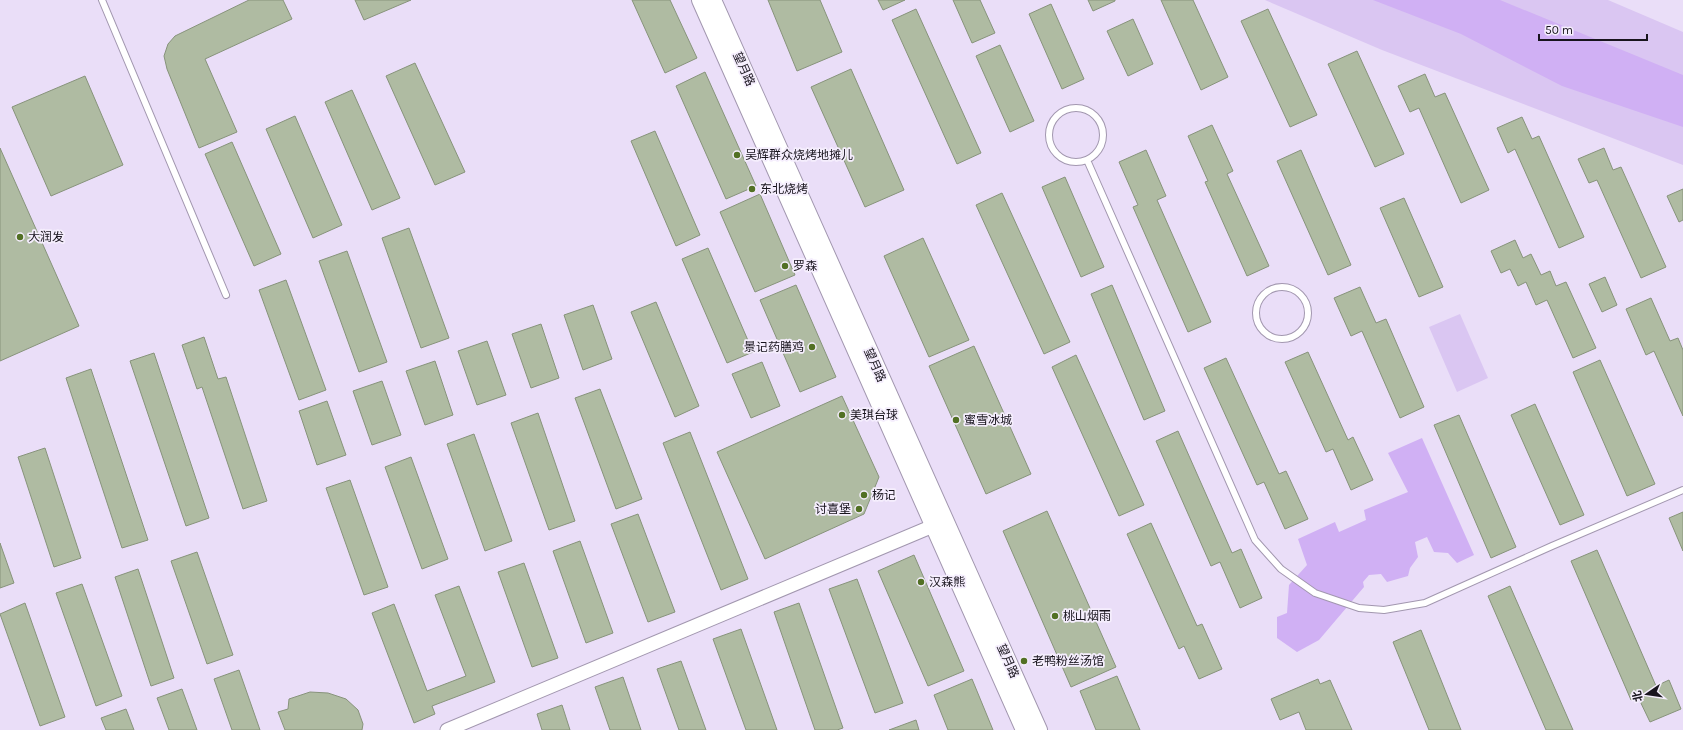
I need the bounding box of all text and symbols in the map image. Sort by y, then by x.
scale bar [1539,16,1647,42]
text: 50 m [1545,23,1573,37]
street label: 望月路 [730,50,758,88]
place label: 吴辉群众烧烤地摊儿 [745,148,853,162]
marker: 吴辉群众烧烤地摊儿 [732,150,742,160]
place label: 东北烧烤 [760,182,808,196]
marker: 东北烧烤 [747,184,757,194]
place label: 大润发 [28,230,64,244]
marker: 大润发 [15,232,25,242]
place label: 罗森 [793,259,817,273]
marker: 罗森 [780,261,790,271]
place label: 景记药膳鸡 [744,340,804,354]
marker: 景记药膳鸡 [807,342,817,352]
street label: 望月路 [861,346,889,384]
place label: 美琪台球 [850,408,898,422]
marker: 美琪台球 [837,410,847,420]
place label: 蜜雪冰城 [964,413,1012,427]
marker: 蜜雪冰城 [951,415,961,425]
place label: 杨记 [872,488,896,502]
marker: 杨记 [859,490,869,500]
place label: 讨喜堡 [815,502,851,516]
marker: 讨喜堡 [854,504,864,514]
place label: 汉森熊 [929,575,965,589]
marker: 汉森熊 [916,577,926,587]
place label: 桃山烟雨 [1063,609,1111,623]
marker: 桃山烟雨 [1050,611,1060,621]
street label: 望月路 [994,642,1022,680]
place label: 老鸭粉丝汤馆 [1032,654,1104,668]
marker: 老鸭粉丝汤馆 [1019,656,1029,666]
north arrow [1627,674,1667,714]
text: 北 [1630,689,1645,703]

